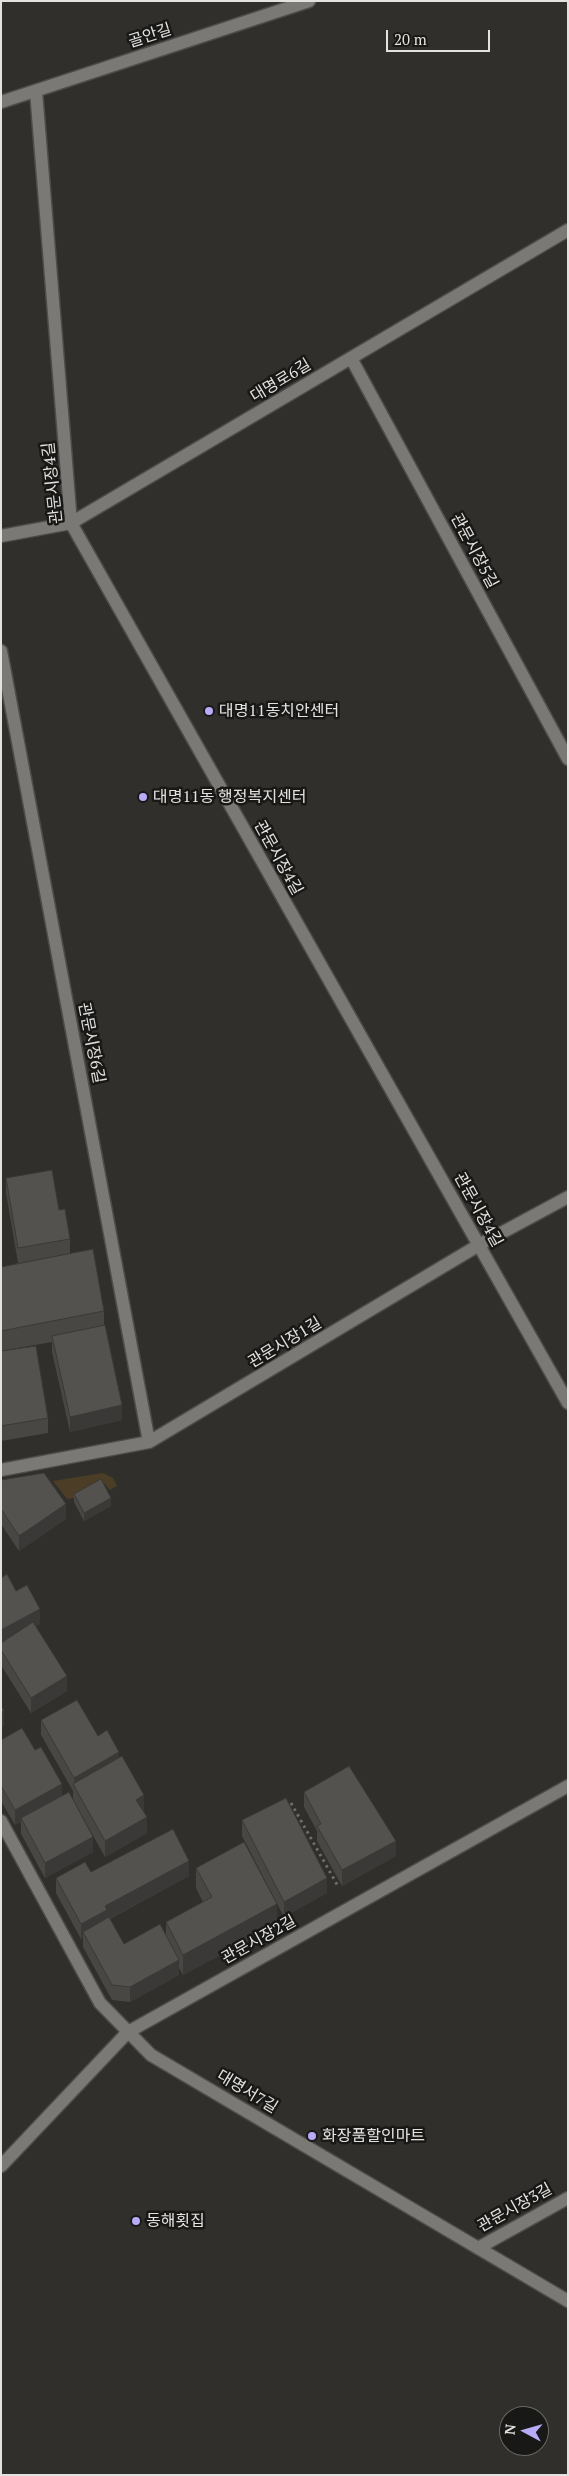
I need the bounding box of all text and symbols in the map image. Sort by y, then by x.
street label: 골안길 [126,20,174,52]
scale bar [389,20,493,52]
text: 20 m [394,29,427,49]
street label: 대명로6길 [247,355,315,407]
street label: 관문시장4길 [39,441,67,525]
street label: 관문시장5길 [446,510,502,592]
place label: 대명11동치안센터 [219,701,339,721]
marker: 대명11동치안센터 [203,705,215,717]
place label: 대명11동 행정복지센터 [153,787,306,807]
marker: 대명11동 행정복지센터 [137,791,149,803]
street label: 관문시장4길 [250,817,306,899]
street label: 관문시장6길 [74,1001,108,1085]
street label: 관문시장4길 [450,1169,506,1251]
street label: 관문시장1길 [245,1314,325,1372]
street label: 관문시장2길 [218,1912,300,1968]
street label: 대명서7길 [213,2066,281,2118]
place label: 화장품할인마트 [322,2126,425,2146]
marker: 화장품할인마트 [306,2130,318,2142]
street label: 관문시장3길 [474,2180,556,2236]
place label: 동해횟집 [146,2211,205,2231]
marker: 동해횟집 [130,2215,142,2227]
north arrow [499,2406,549,2456]
text: N [500,2423,520,2436]

